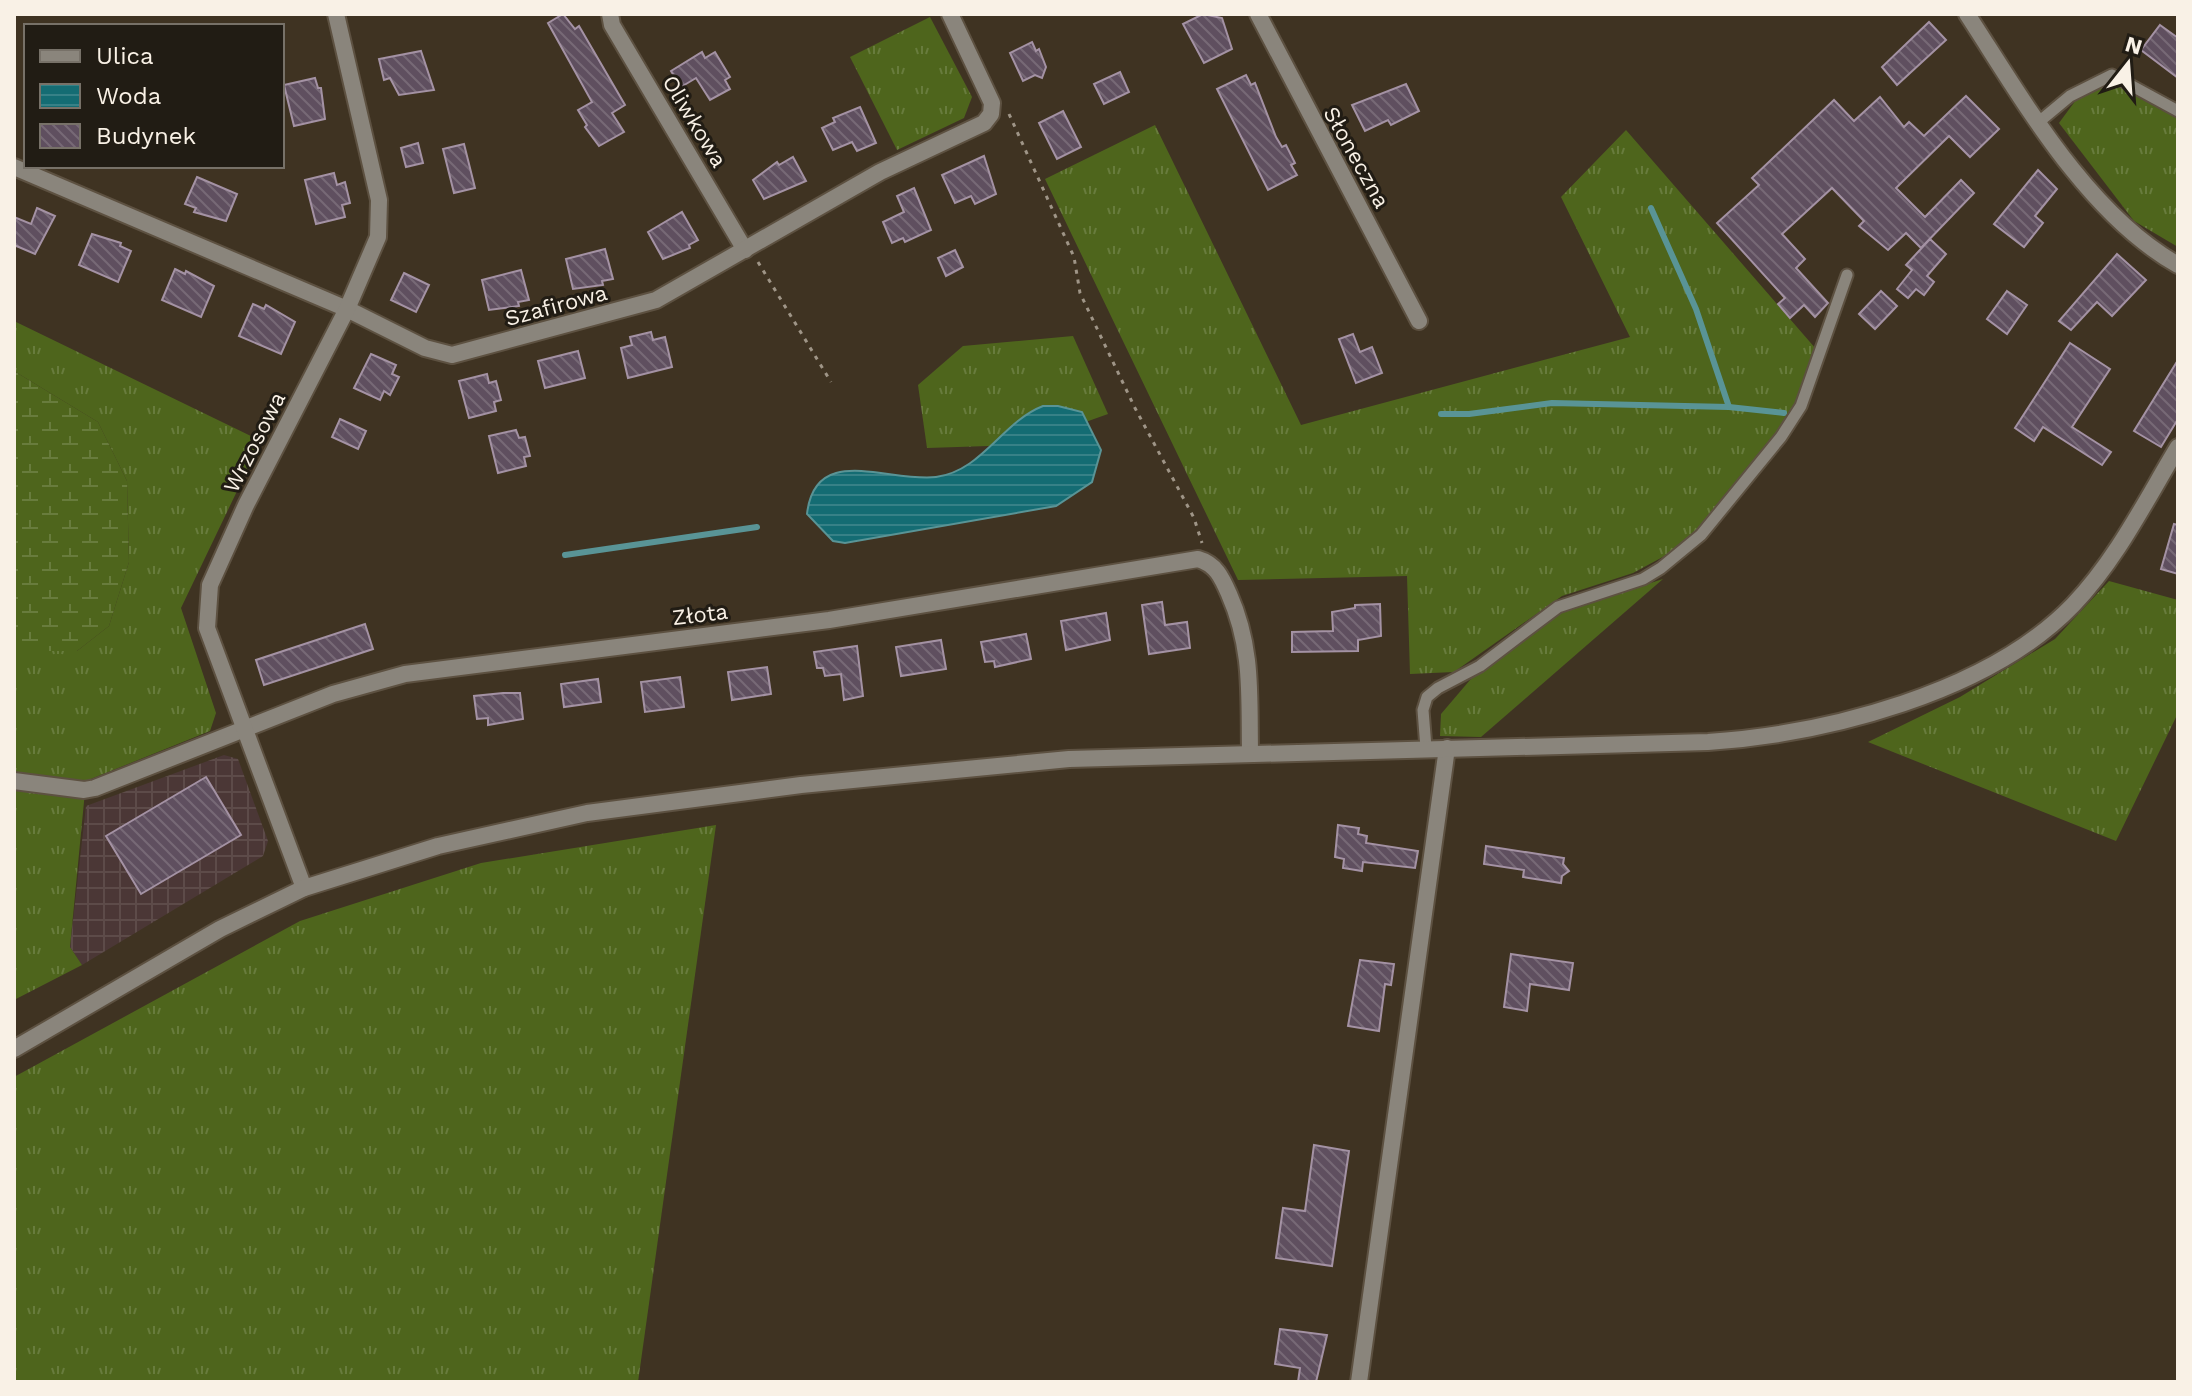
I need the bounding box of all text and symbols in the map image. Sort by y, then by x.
legend [24,24,284,168]
north arrow [2088,24,2168,104]
text: N [2122,31,2145,60]
text: Ulica [96,42,154,70]
street label: Oliwkowa [657,71,732,172]
text: Woda [96,82,161,110]
street label: Słoneczna [1318,102,1395,212]
text: Budynek [96,122,197,150]
street label: Szafirowa [502,280,610,331]
street label: Wrzosowa [218,388,290,497]
street label: Złota [671,599,729,630]

